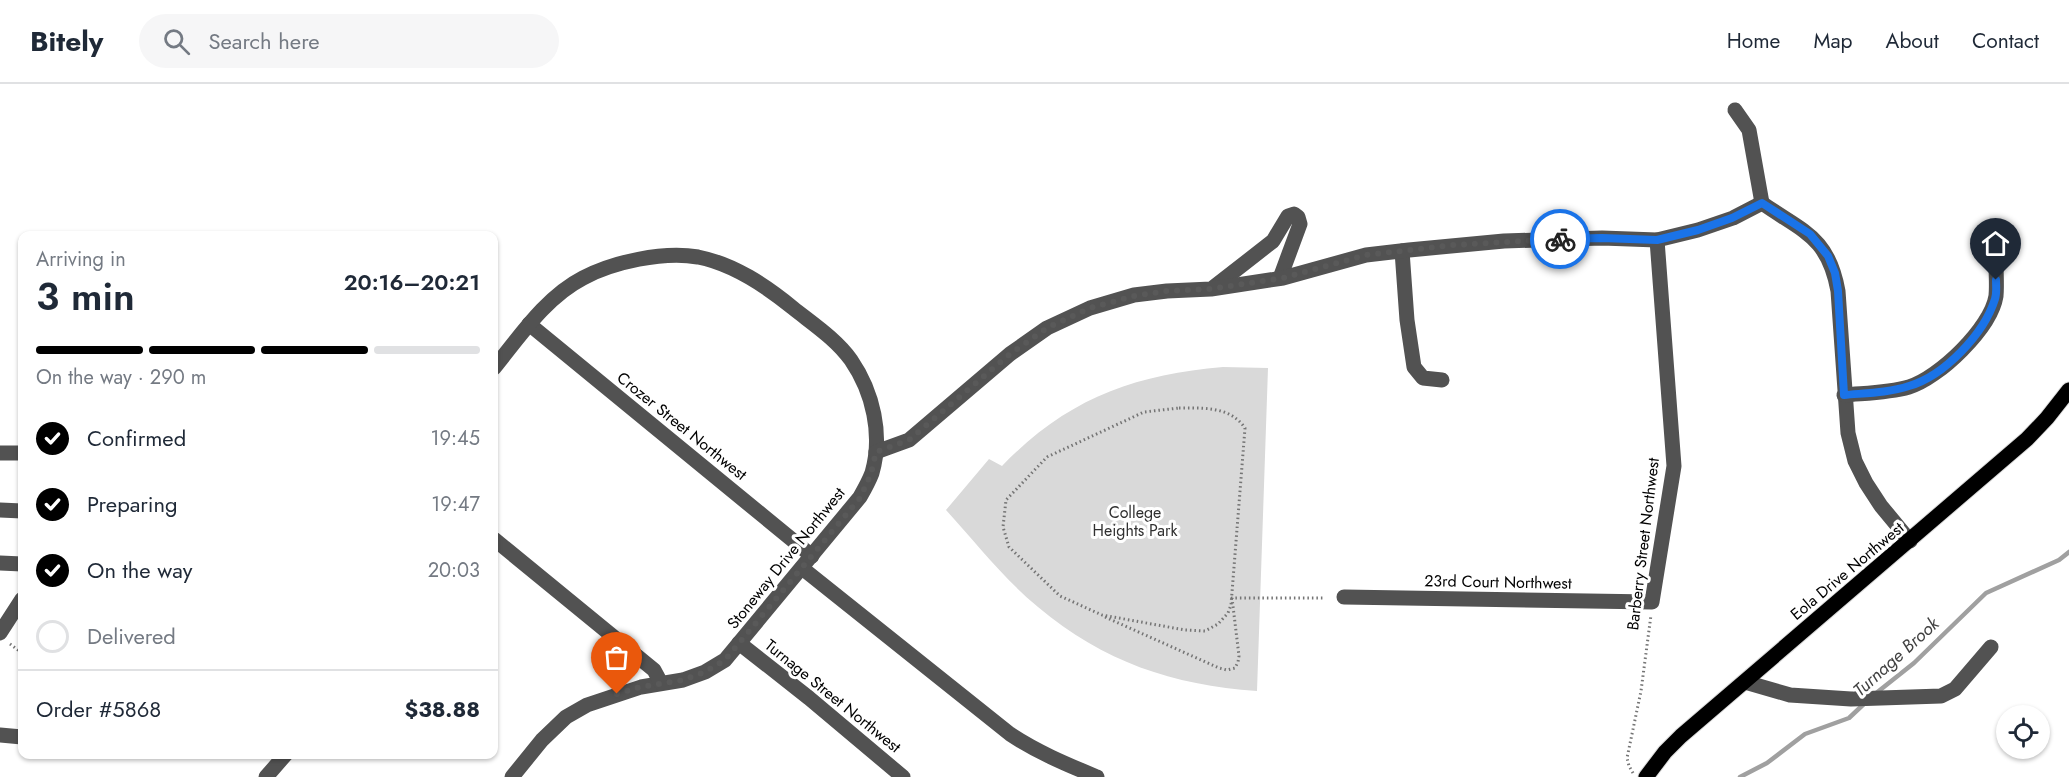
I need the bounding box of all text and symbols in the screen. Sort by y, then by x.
search box [139,14,559,68]
text: Bitely [30,21,103,62]
icon: search [160,25,193,58]
text: Search here [208,25,320,57]
text: Home [1727,26,1780,56]
text: Map [1813,26,1853,56]
text: About [1886,26,1939,56]
text: Contact [1972,26,2039,56]
courier [1530,209,1590,269]
pin [1970,218,2021,280]
icon: bike [1544,223,1577,256]
icon: home [1979,227,2012,260]
text: Arriving in [36,245,126,274]
text: 20:16–20:21 [344,266,480,298]
text: 3 min [36,268,135,325]
text: On the way · 290 m [36,363,206,392]
street label: Crozer Street Northwest [612,366,752,486]
icon: check [36,422,69,455]
text: Confirmed [87,422,186,454]
text: 19:45 [431,424,480,453]
street label: Barberry Street Northwest [1621,456,1665,632]
street label: Stoneway Drive Northwest [722,482,851,634]
icon: check [36,488,69,521]
text: Preparing [87,488,178,520]
text: 19:47 [431,490,480,519]
park label: College Heights Park [1093,501,1178,542]
street label: Eola Drive Northwest [1785,516,1909,625]
icon: check [36,554,69,587]
text: On the way [87,554,192,586]
text: 20:03 [428,556,480,585]
street label: 23rd Court Northwest [1424,569,1572,595]
water label: Turnage Brook [1847,610,1946,703]
text: Delivered [87,620,176,652]
pin [591,632,642,694]
street label: Turnage Street Northwest [760,634,906,758]
icon: bag [600,641,633,674]
text: Order #5868 [36,693,161,725]
text: $38.88 [405,693,480,725]
map controls [1996,705,2050,759]
button: locate [1996,705,2050,759]

